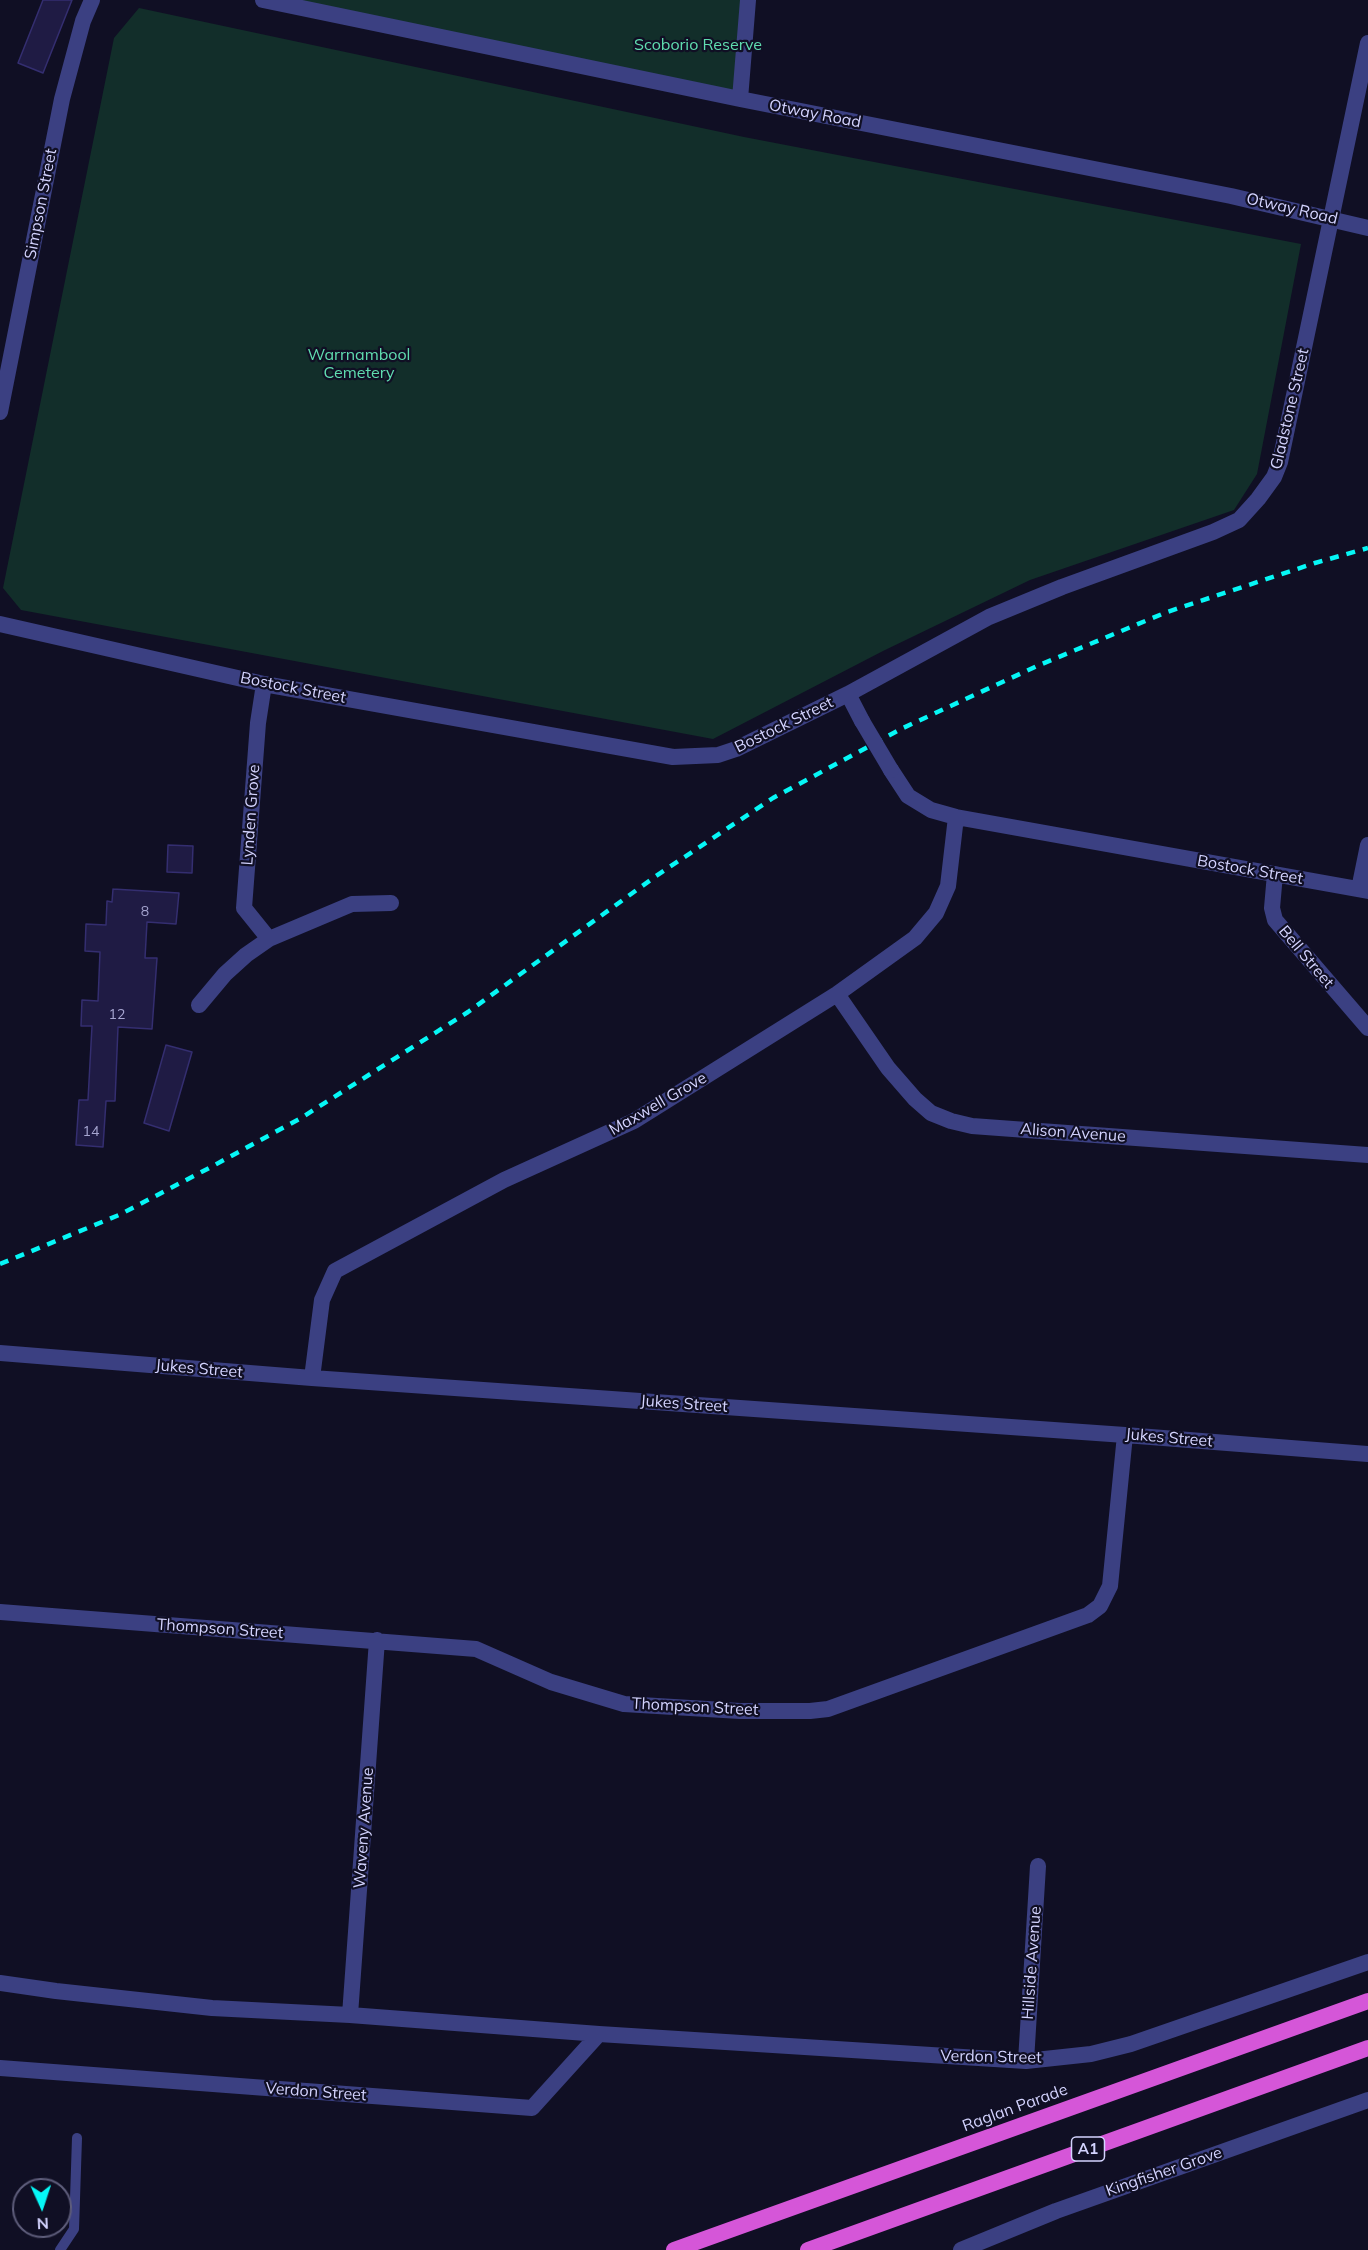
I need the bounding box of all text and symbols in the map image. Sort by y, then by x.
park label: Scoborio Reserve [634,35,762,55]
street label: Otway Road [767,96,863,132]
street label: Simpson Street [21,147,61,261]
street label: Otway Road [1244,189,1340,229]
park label: Warrnambool Cemetery [308,345,410,383]
street label: Gladstone Street [1267,347,1313,471]
street label: Bostock Street [239,668,347,708]
street label: Bostock Street [732,693,836,757]
street label: Lynden Grove [238,764,264,866]
street label: Bostock Street [1196,851,1304,889]
house number: 8 [141,904,149,920]
street label: Bell Street [1274,922,1338,992]
house number: 12 [109,1007,125,1023]
street label: Maxwell Grove [606,1068,710,1140]
street label: Alison Avenue [1020,1120,1126,1146]
house number: 14 [83,1124,99,1140]
street label: Jukes Street [155,1356,243,1382]
street label: Jukes Street [640,1391,728,1417]
street label: Jukes Street [1125,1425,1213,1451]
street label: Thompson Street [156,1615,284,1643]
street label: Thompson Street [631,1694,759,1720]
street label: Waveny Avenue [350,1767,378,1889]
street label: Hillside Avenue [1018,1906,1046,2020]
street label: Verdon Street [940,2047,1042,2067]
street label: Verdon Street [265,2079,367,2105]
street label: Raglan Parade [960,2080,1070,2136]
road number: A1 [1072,2137,1104,2161]
street label: Kingfisher Grove [1103,2143,1225,2201]
north arrow [12,2178,72,2238]
text: N [36,2214,49,2234]

